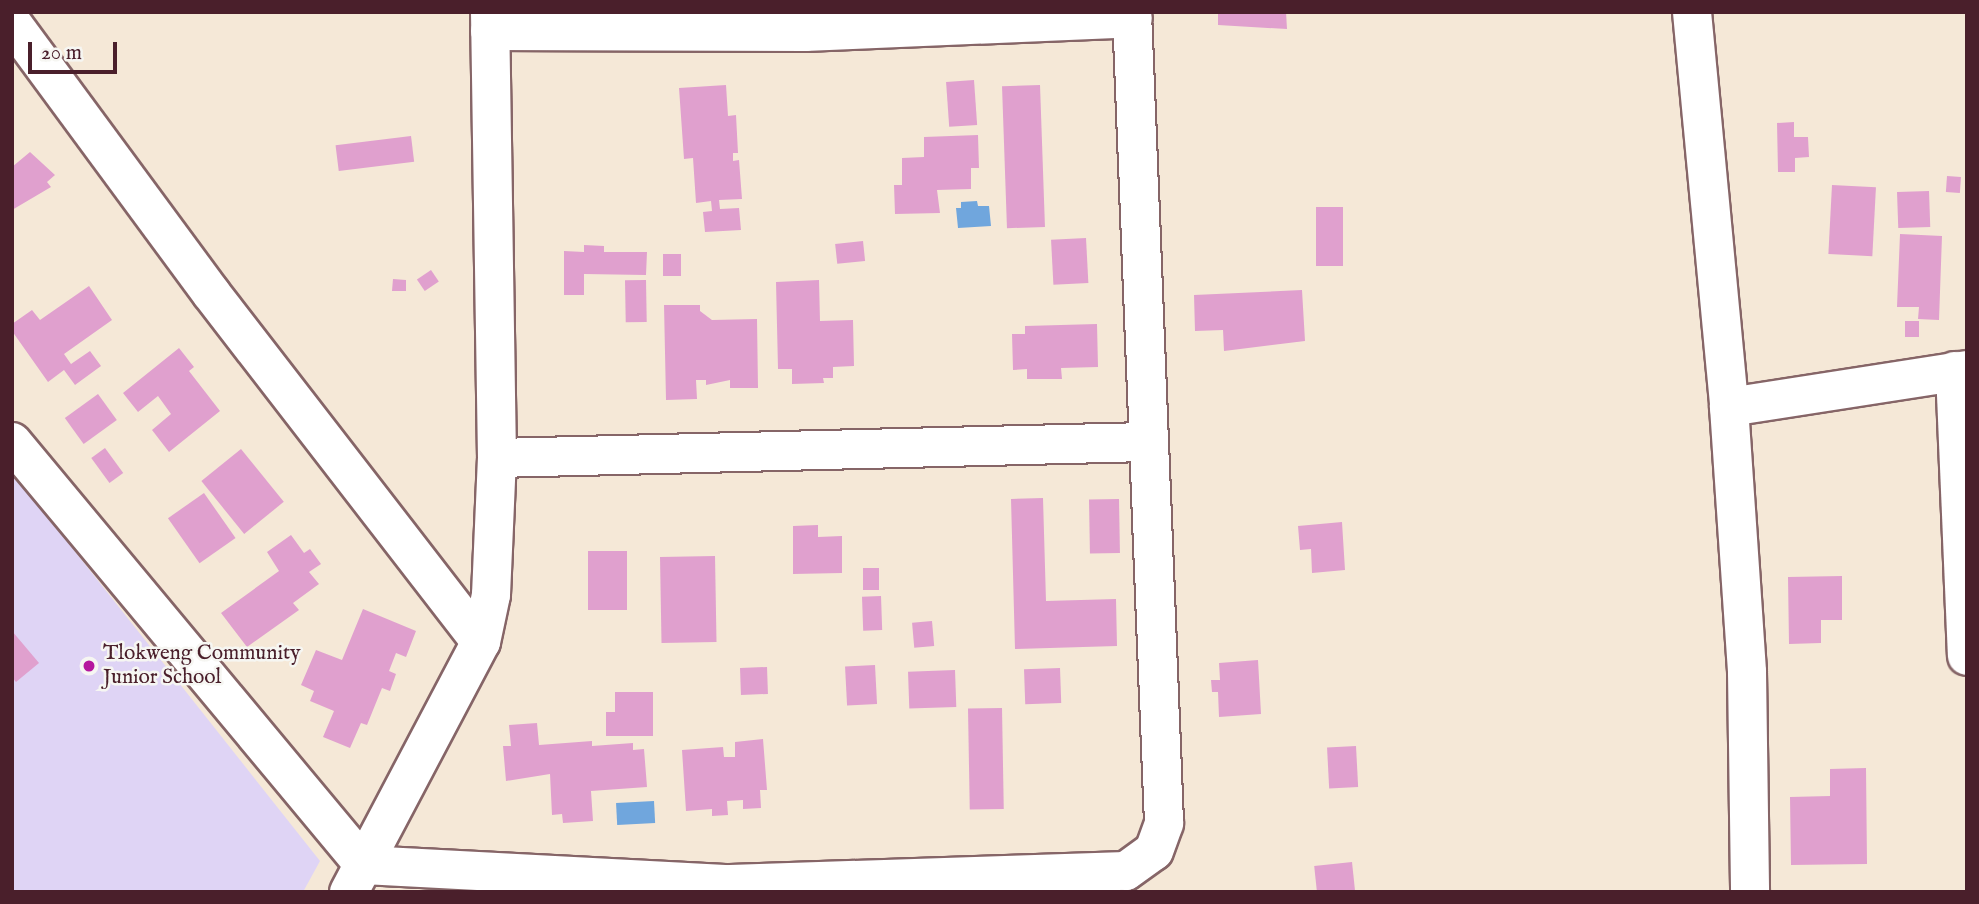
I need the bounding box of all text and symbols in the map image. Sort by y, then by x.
scale bar [32,28,121,72]
text: 20 m [41,40,82,67]
place label: Tlokweng Community Junior School [103,641,301,691]
marker: Tlokweng Community Junior School [81,658,97,674]

